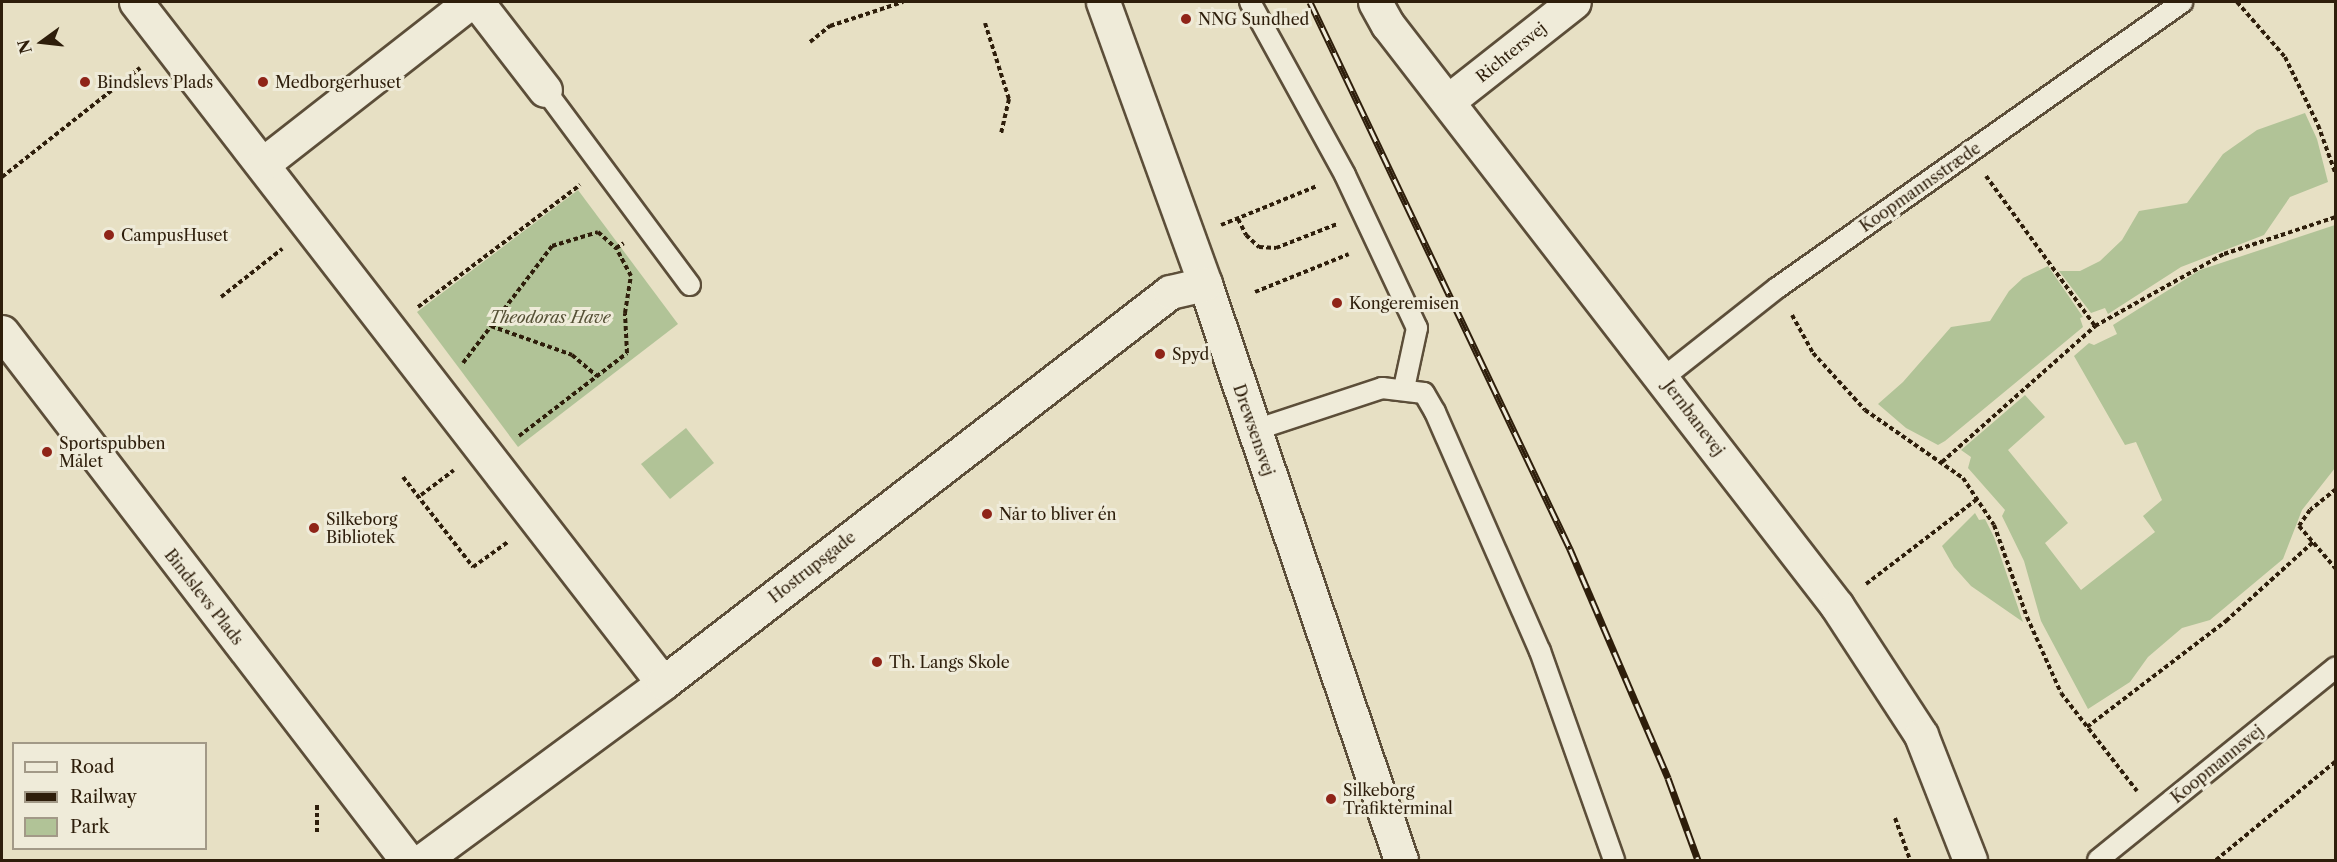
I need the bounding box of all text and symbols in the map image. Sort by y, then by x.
place label: NNG Sundhed [1198,9,1309,29]
north arrow [12,12,72,72]
marker: NNG Sundhed [1179,12,1193,26]
street label: Richtersvej [1472,18,1550,86]
text: N [13,37,36,56]
place label: Bindslevs Plads [97,72,213,92]
place label: Medborgerhuset [275,72,401,92]
marker: Bindslevs Plads [78,75,92,89]
marker: Medborgerhuset [256,75,270,89]
street label: Koopmannsstræde [1856,138,1984,236]
place label: CampusHuset [121,225,228,245]
marker: CampusHuset [102,228,116,242]
place label: Kongeremisen [1349,293,1459,313]
marker: Kongeremisen [1330,296,1344,310]
park label: Theodoras Have [489,307,611,327]
place label: Spyd [1172,344,1209,364]
marker: Spyd [1153,347,1167,361]
street label: Jernbanevej [1659,376,1729,460]
street label: Drewsensvej [1229,382,1279,478]
place label: Sportspubben Målet [59,433,166,471]
marker: Sportspubben Målet [40,445,54,459]
place label: Når to bliver én [999,504,1117,524]
marker: Når to bliver én [980,507,994,521]
place label: Silkeborg Bibliotek [326,509,397,547]
marker: Silkeborg Bibliotek [307,521,321,535]
street label: Hostrupsgade [765,527,859,607]
street label: Bindslevs Plads [161,545,247,649]
place label: Th. Langs Skole [889,652,1010,672]
marker: Th. Langs Skole [870,655,884,669]
street label: Koopmannsvej [2167,721,2267,807]
legend [12,742,207,850]
text: Road [70,756,115,778]
place label: Silkeborg Trafikterminal [1343,780,1453,818]
text: Railway [70,786,137,808]
marker: Silkeborg Trafikterminal [1324,792,1338,806]
text: Park [70,816,109,838]

